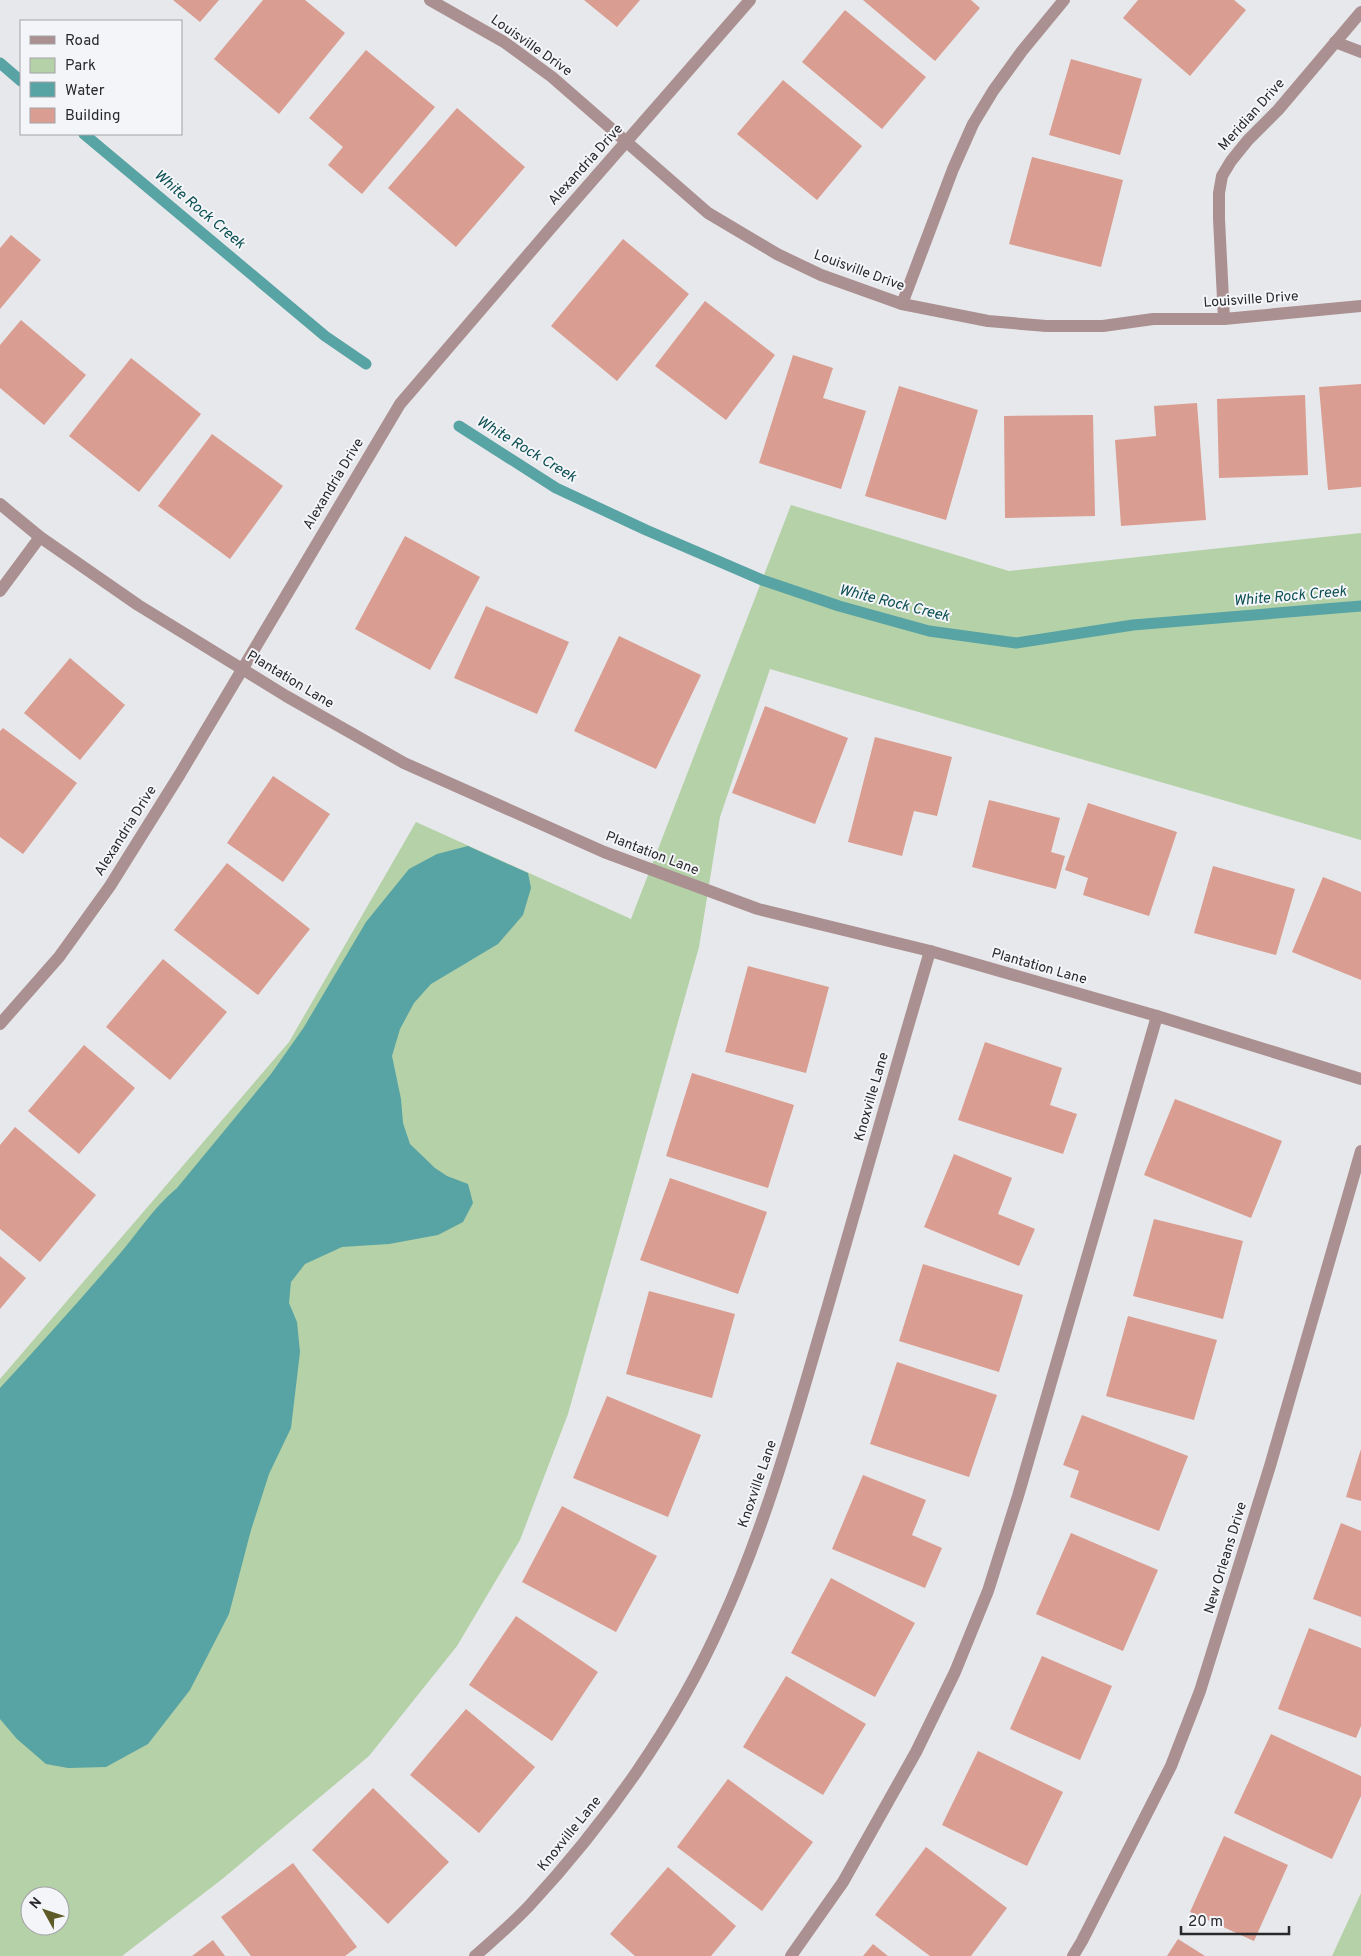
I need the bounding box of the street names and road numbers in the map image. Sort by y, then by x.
street label: Louisville Drive [487,12,575,80]
street label: Meridian Drive [1215,75,1289,155]
street label: Alexandria Drive [545,121,627,209]
street label: Louisville Drive [811,247,907,295]
street label: Louisville Drive [1203,288,1299,312]
street label: Alexandria Drive [300,435,368,533]
street label: Plantation Lane [243,647,337,713]
street label: Alexandria Drive [91,783,161,879]
street label: Plantation Lane [603,828,701,880]
street label: Plantation Lane [989,945,1089,989]
street label: Knoxville Lane [851,1051,893,1143]
street label: Knoxville Lane [735,1438,781,1530]
street label: New Orleans Drive [1201,1500,1251,1616]
street label: Knoxville Lane [535,1793,605,1875]

